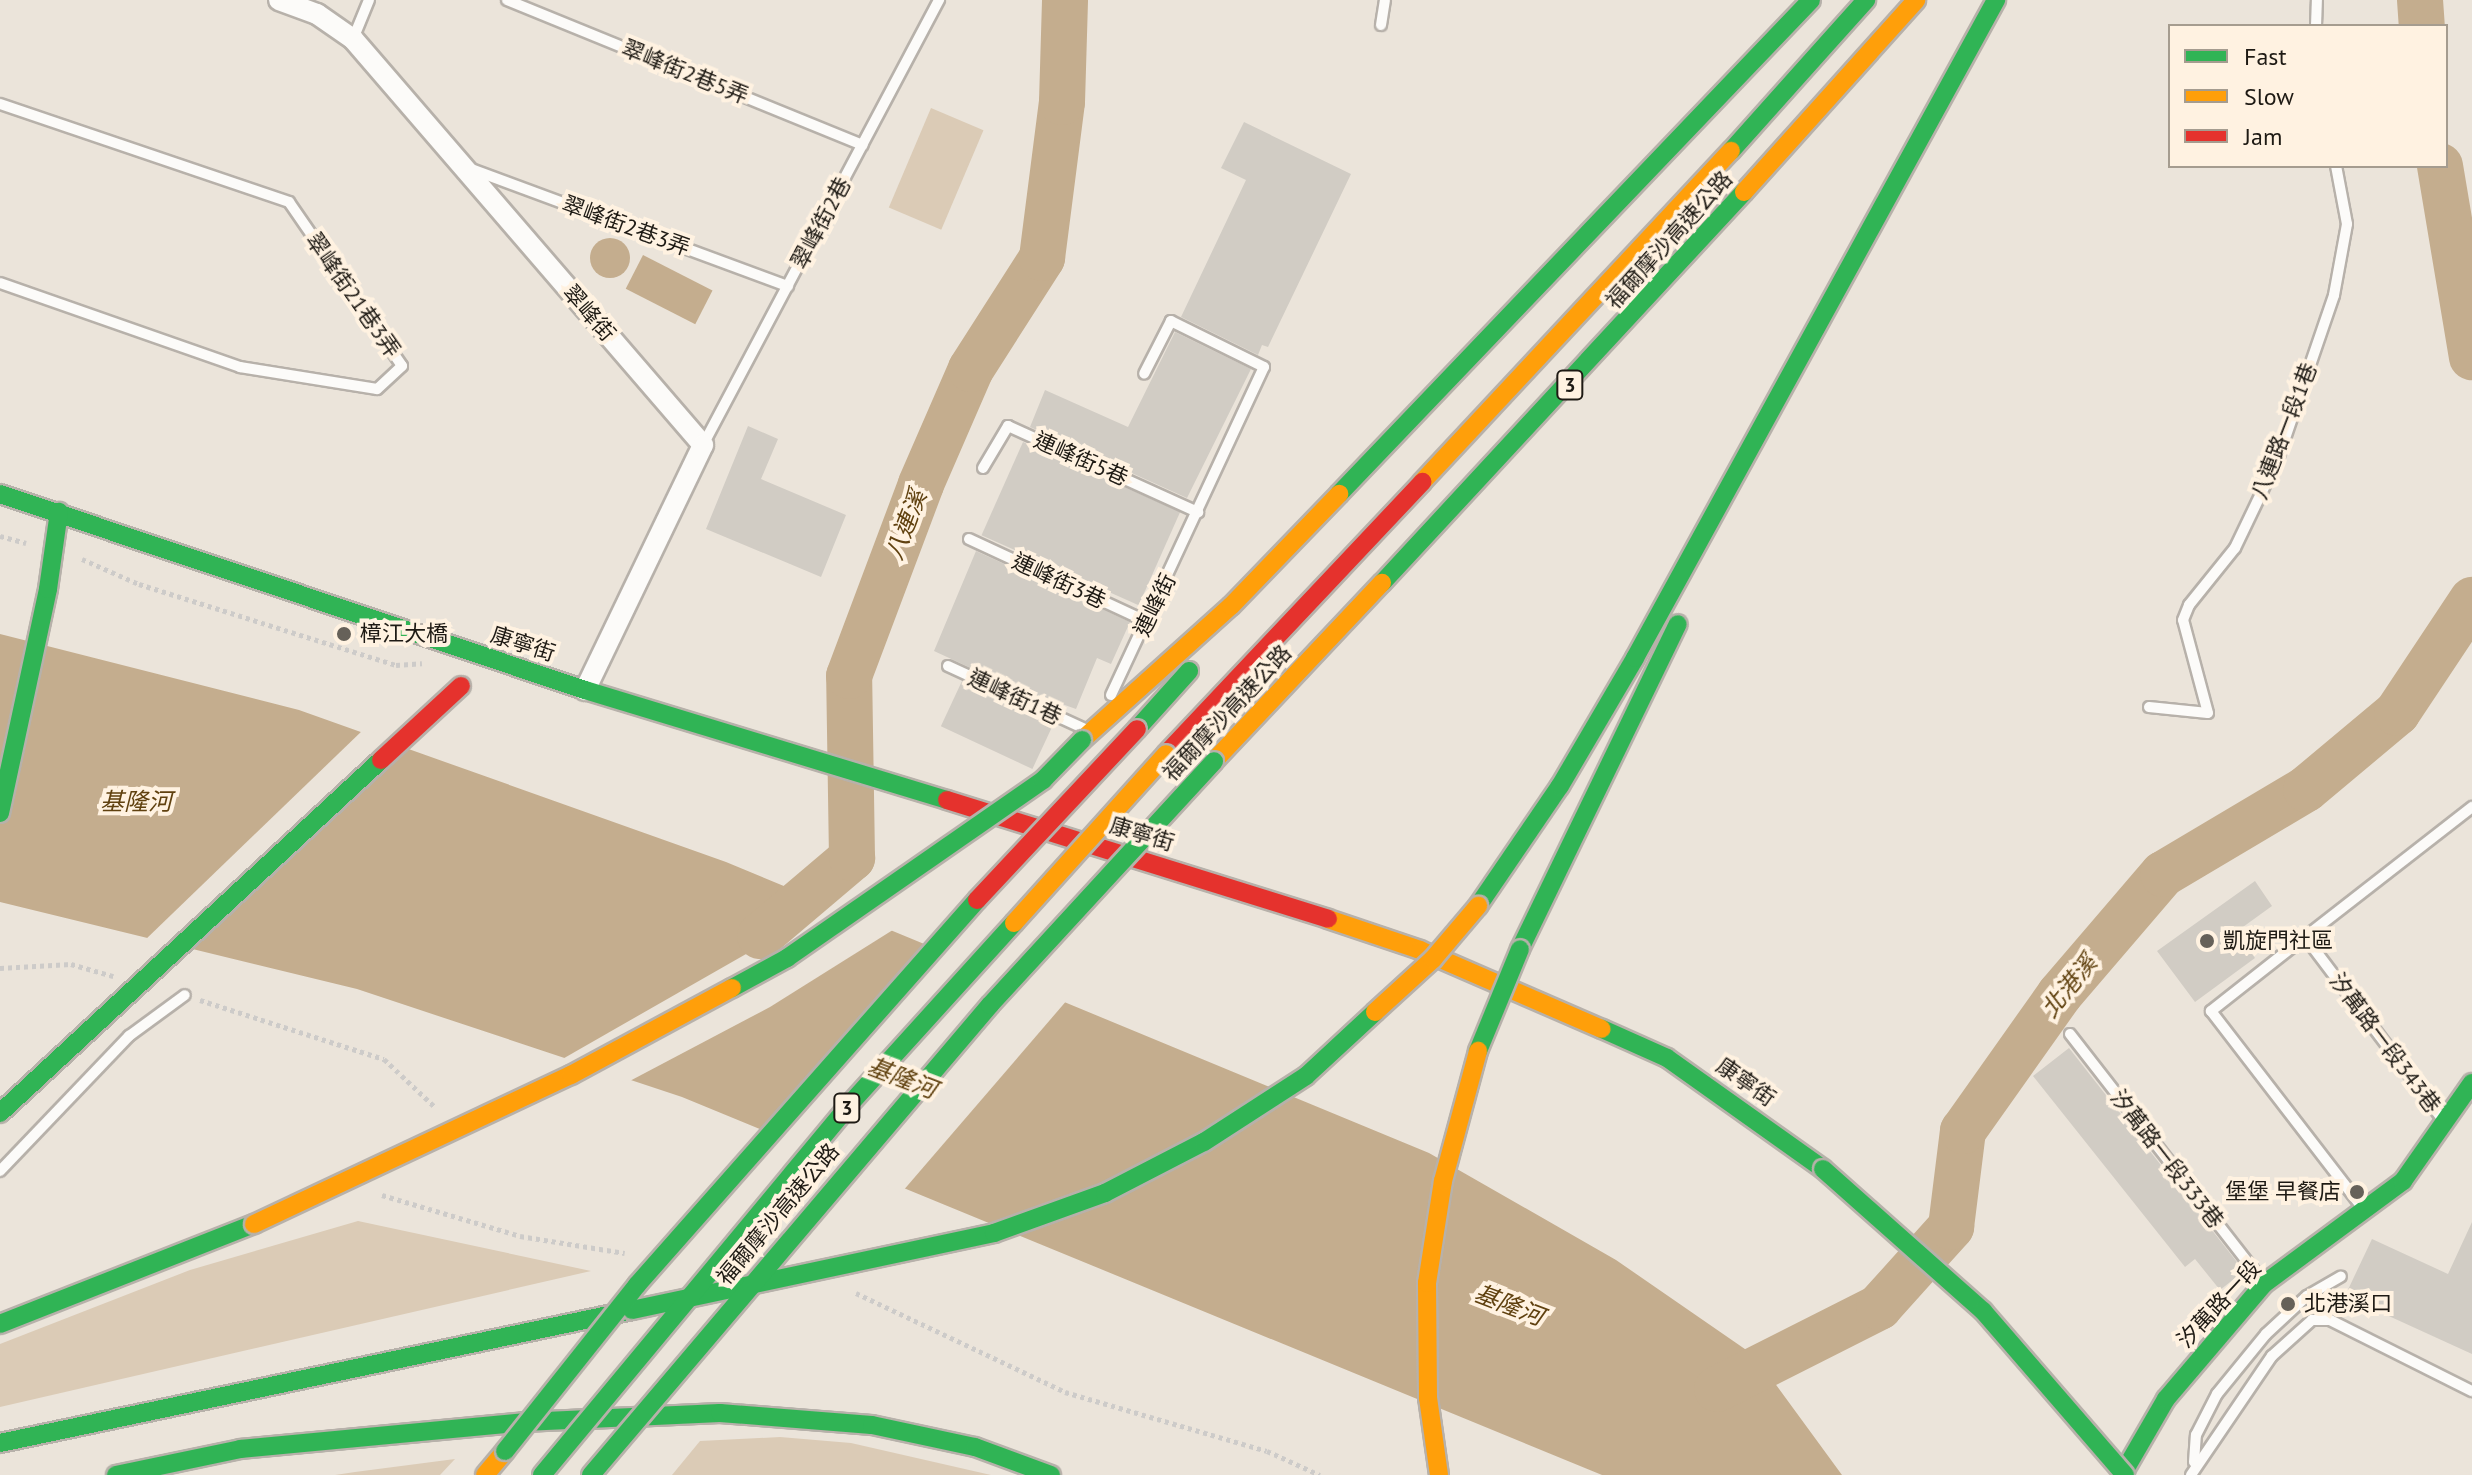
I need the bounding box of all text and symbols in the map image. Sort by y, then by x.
legend [2168,24,2448,168]
street label: 翠峰街2巷5弄 [618,35,752,109]
text: Fast [2244,41,2287,72]
text: Slow [2244,81,2294,112]
text: Jam [2244,121,2282,152]
street label: 福爾摩沙高速公路 [1600,166,1738,314]
street label: 翠峰街2巷 [786,173,856,273]
street label: 翠峰街2巷3弄 [559,191,693,261]
street label: 翠峰街21巷3弄 [300,228,406,362]
street label: 翠峰街 [557,279,621,347]
street label: 八連路一段1巷 [2246,359,2322,503]
road number: 3 [1556,369,1584,401]
street label: 連峰街5巷 [1030,427,1132,491]
water label: 八連溪 [880,486,932,564]
street label: 連峰街3巷 [1008,548,1110,614]
street label: 連峰街 [1129,570,1181,640]
place label: 樟江大橋 [360,621,448,647]
street label: 康寧街 [488,621,558,667]
marker: 樟江大橋 [335,625,353,643]
street label: 福爾摩沙高速公路 [1157,640,1297,786]
street label: 連峰街1巷 [964,664,1066,730]
water label: 基隆河 [100,788,172,816]
street label: 康寧街 [1107,812,1177,856]
place label: 凱旋門社區 [2223,928,2333,954]
marker: 凱旋門社區 [2198,932,2216,950]
water label: 北港溪 [2035,949,2103,1023]
street label: 汐萬路一段343巷 [2324,968,2446,1118]
water label: 基隆河 [863,1052,941,1104]
street label: 康寧街 [1711,1052,1781,1112]
street label: 汐萬路一段333巷 [2105,1085,2229,1233]
road number: 3 [833,1092,861,1124]
street label: 福爾摩沙高速公路 [711,1138,845,1290]
place label: 堡堡 早餐店 [2225,1179,2341,1205]
marker: 堡堡 早餐店 [2348,1183,2366,1201]
street label: 汐萬路一段 [2172,1255,2266,1353]
water label: 基隆河 [1470,1279,1548,1331]
place label: 北港溪口 [2304,1291,2392,1317]
marker: 北港溪口 [2279,1295,2297,1313]

